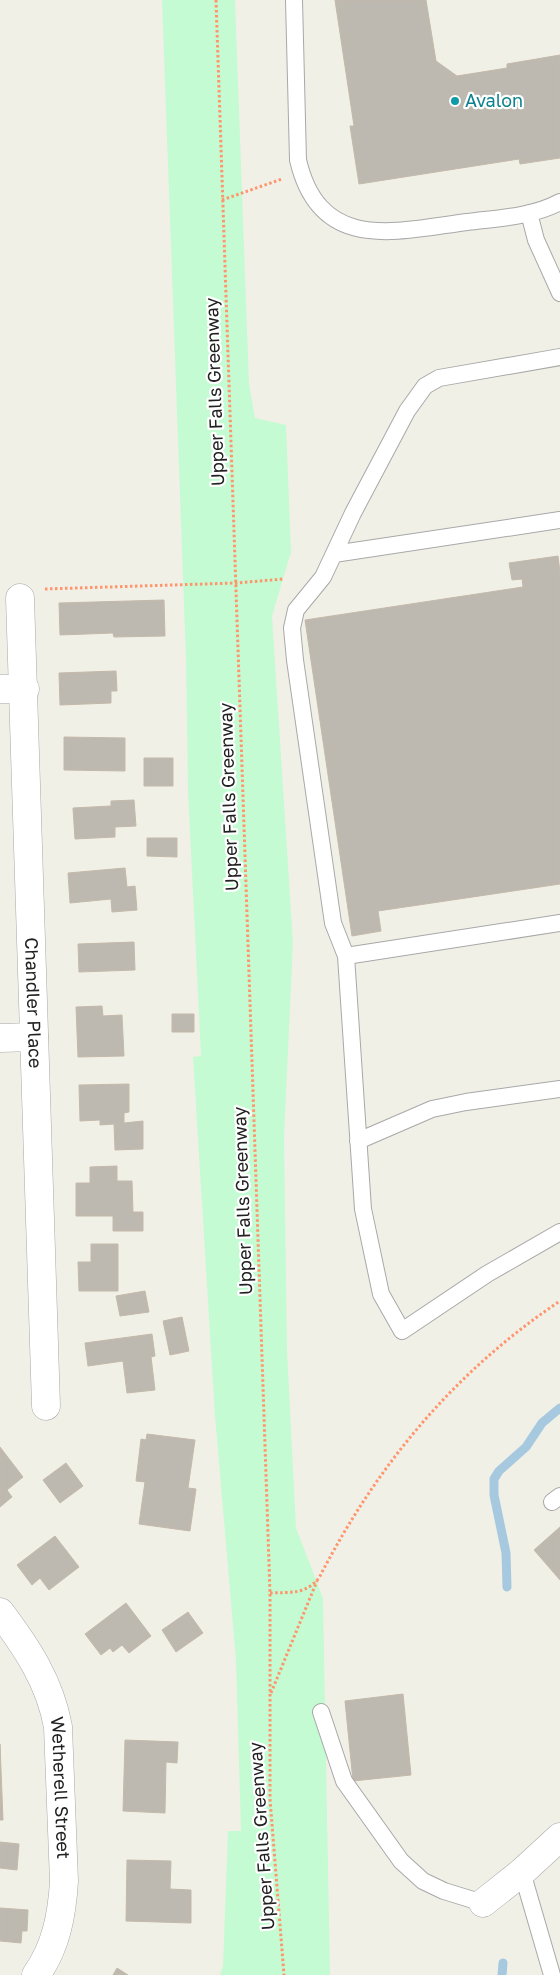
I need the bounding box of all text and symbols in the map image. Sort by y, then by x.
place label: Avalon [465,89,523,111]
marker: Avalon [449,95,461,107]
street label: Upper Falls Greenway [200,297,228,487]
street label: Upper Falls Greenway [214,702,242,892]
street label: Chandler Place [21,937,47,1069]
street label: Upper Falls Greenway [228,1106,256,1296]
street label: Wetherell Street [46,1715,75,1859]
street label: Upper Falls Greenway [243,1741,279,1931]

